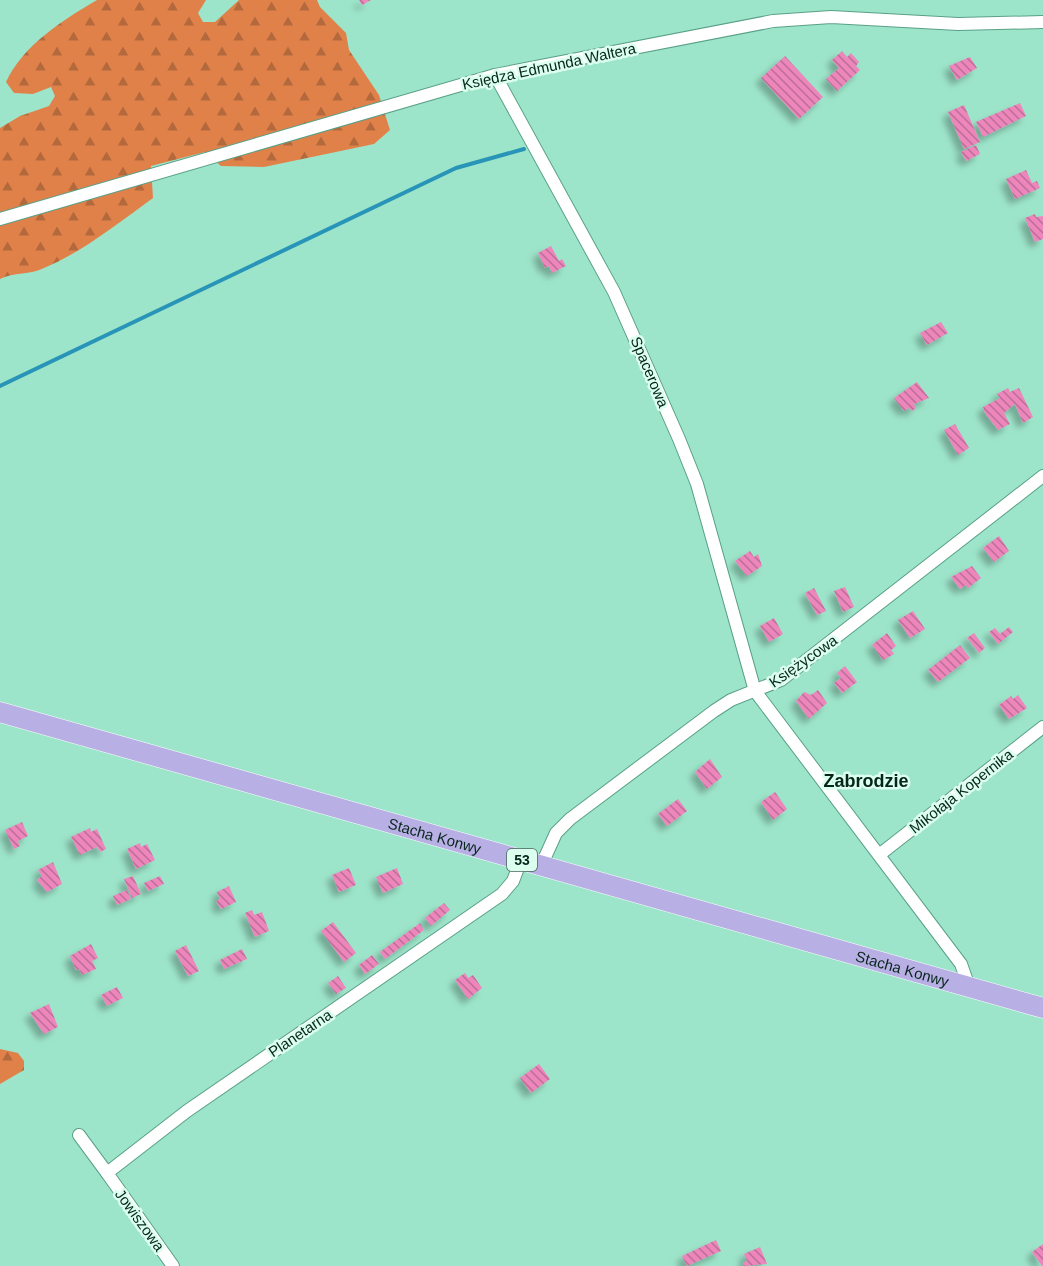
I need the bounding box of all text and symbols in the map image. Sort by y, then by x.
street label: Księdza Edmunda Waltera [461,39,638,93]
street label: Spacerowa [628,334,673,410]
street label: Księżycowa [766,631,841,691]
street label: Mikołaja Kopernika [906,745,1017,837]
district label: Zabrodzie [823,771,909,791]
street label: Stacha Konwy [386,814,484,857]
road number: 53 [507,849,537,871]
street label: Stacha Konwy [854,947,951,989]
street label: Planetarna [265,1005,335,1060]
street label: Jowiszowa [112,1186,169,1255]

